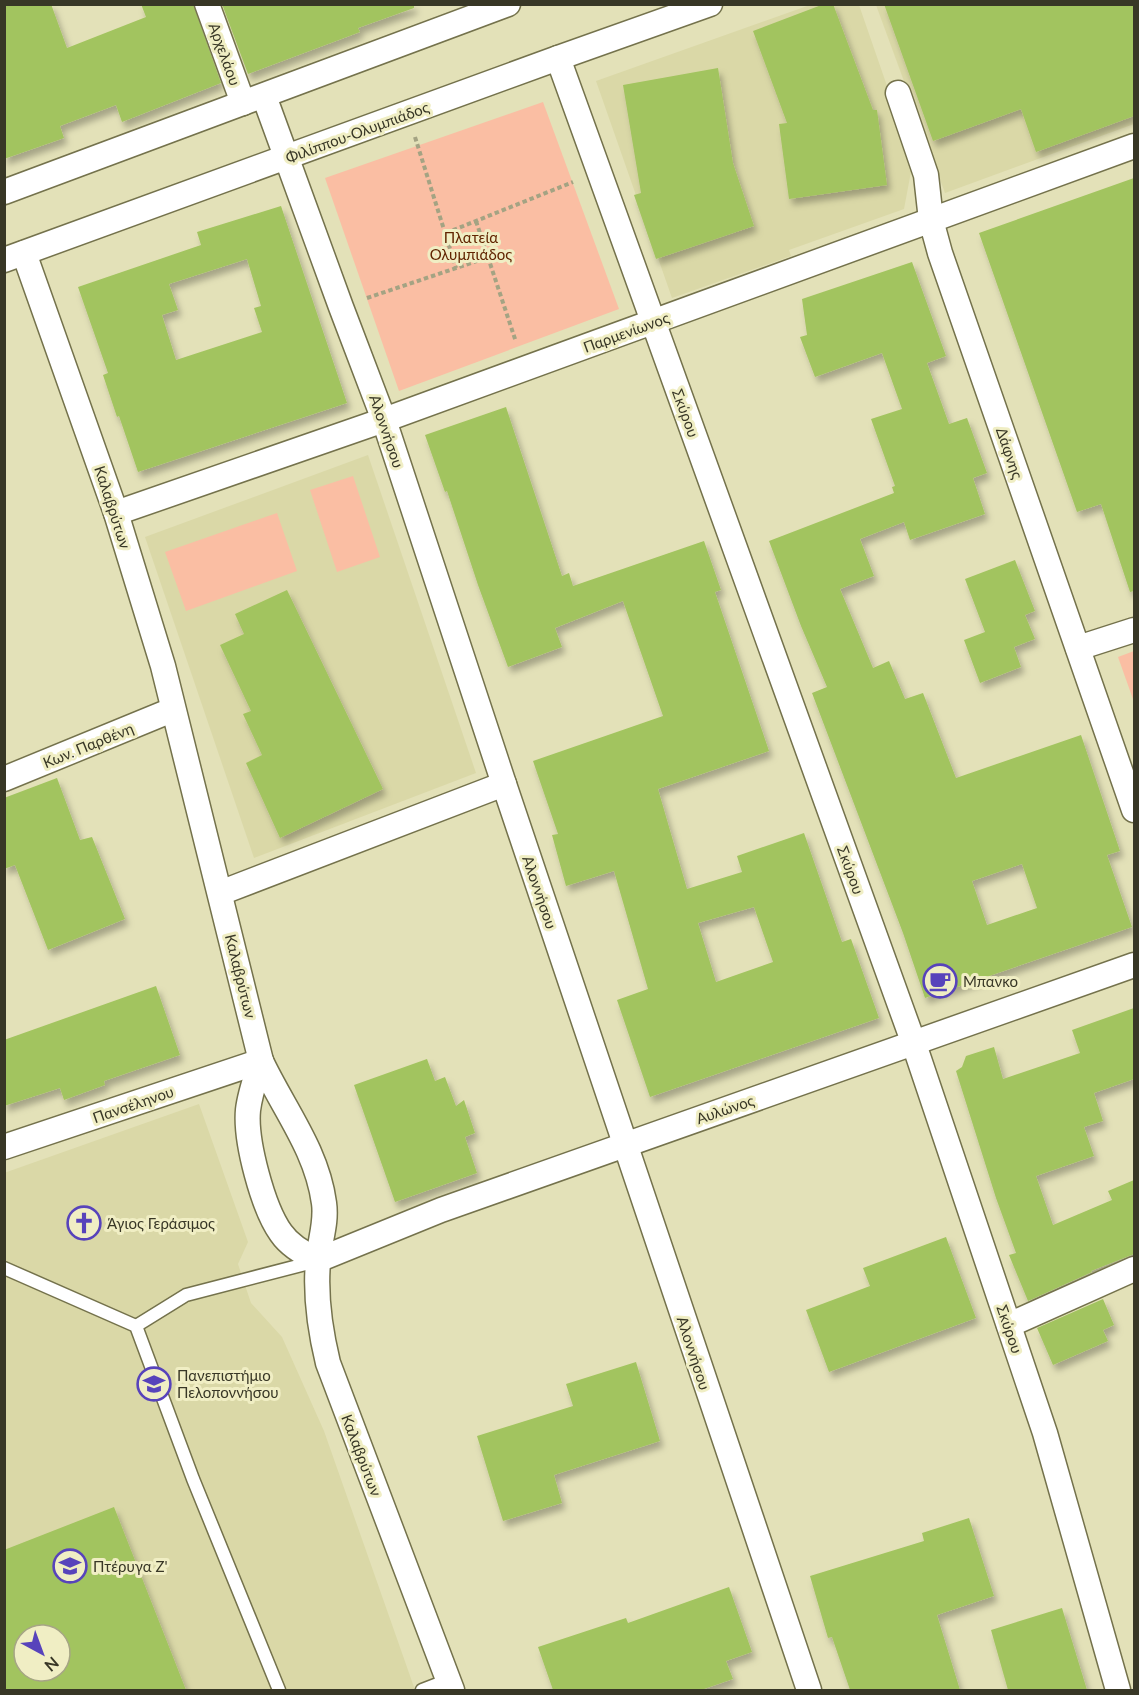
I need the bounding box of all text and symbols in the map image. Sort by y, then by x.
street label: Αρχελάου [205,20,245,88]
street label: Φιλίππου-Ολυμπιάδος [283,98,431,166]
park label: Πλατεία Ολυμπιάδος [430,228,512,263]
street label: Παρμενίωνος [580,308,672,356]
street label: Σκύρου [669,386,703,440]
street label: Αλοννήσου [366,392,408,470]
street label: Δάφνης [993,425,1027,481]
street label: Καλαβρύτων [91,463,135,551]
street label: Κων. Παρθένη [40,719,136,771]
street label: Σκύρου [834,843,868,897]
street label: Αλοννήσου [519,853,561,931]
street label: Καλαβρύτων [222,932,260,1020]
cafe icon: Μπανκο [922,963,958,999]
place label: Μπανκο [963,972,1018,990]
street label: Πανσέληνου [90,1082,176,1126]
street label: Αυλώνος [694,1091,756,1127]
church icon: Άγιος Γεράσιμος [66,1205,102,1241]
place label: Άγιος Γεράσιμος [107,1214,215,1232]
street label: Σκύρου [993,1302,1027,1356]
street label: Αλοννήσου [674,1314,714,1392]
school or university icon: Πανεπιστήμιο Πελοποννήσου [136,1366,172,1402]
place label: Πανεπιστήμιο Πελοποννήσου [177,1366,279,1401]
street label: Καλαβρύτων [338,1412,386,1499]
school or university icon: Πτέρυγα Ζ' [52,1548,88,1584]
place label: Πτέρυγα Ζ' [93,1557,168,1575]
north arrow [12,1623,72,1683]
text: N [41,1653,63,1676]

